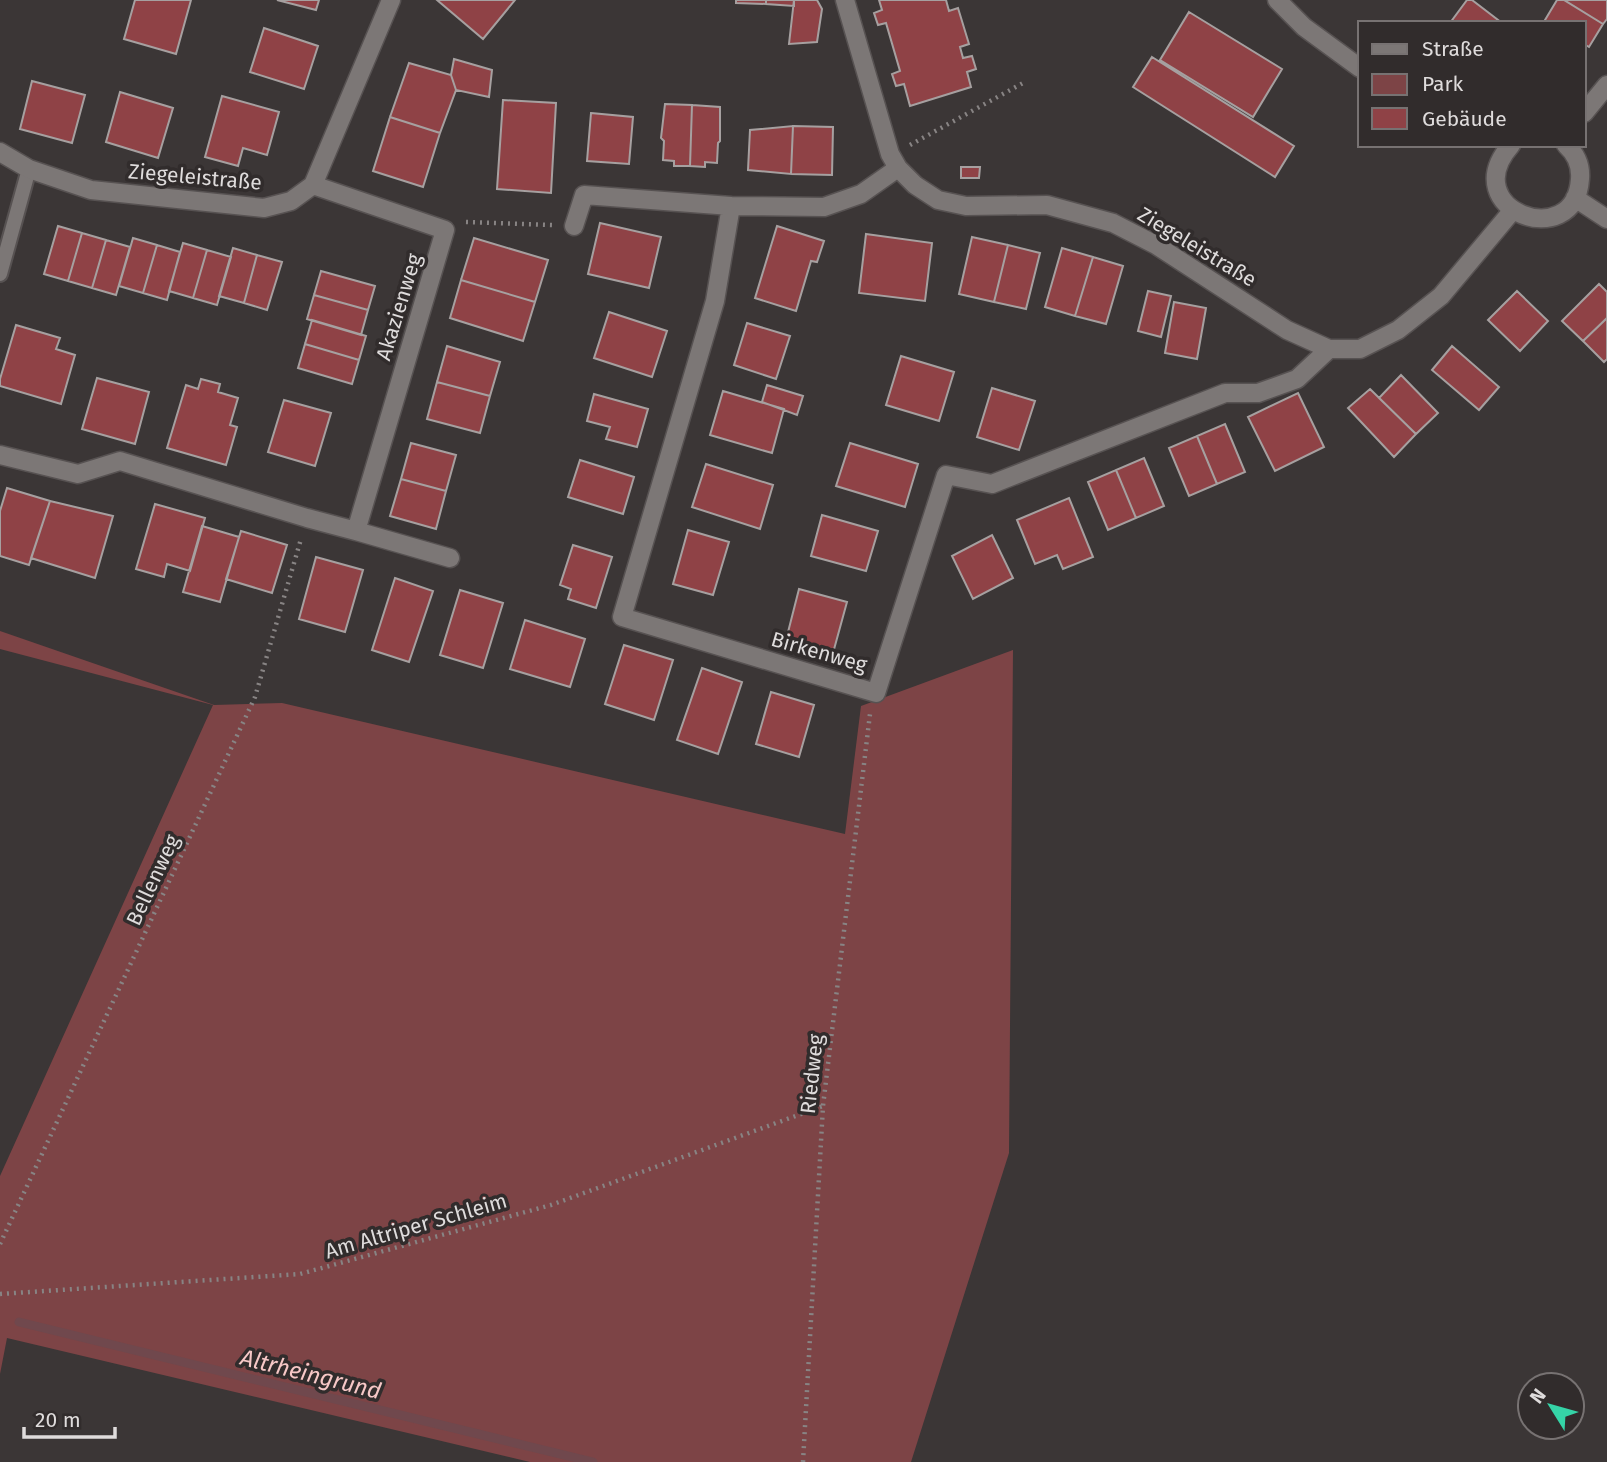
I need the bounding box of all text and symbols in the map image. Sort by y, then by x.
legend [1358,21,1586,147]
text: Straße [1422,36,1484,62]
text: Park [1422,71,1464,97]
text: Gebäude [1422,106,1507,132]
street label: Ziegeleistraße [127,158,263,196]
street label: Ziegeleistraße [1133,201,1261,293]
street label: Akazienweg [370,250,428,363]
street label: Birkenweg [768,626,870,678]
street label: Bellenweg [121,830,185,930]
street label: Riedweg [795,1033,829,1115]
street label: Am Altriper Schleim [322,1188,510,1264]
water label: Altrheingrund [237,1343,384,1405]
north arrow [1516,1371,1586,1441]
text: N [1525,1384,1551,1408]
scale bar [24,1396,116,1440]
text: 20 m [35,1407,81,1433]

